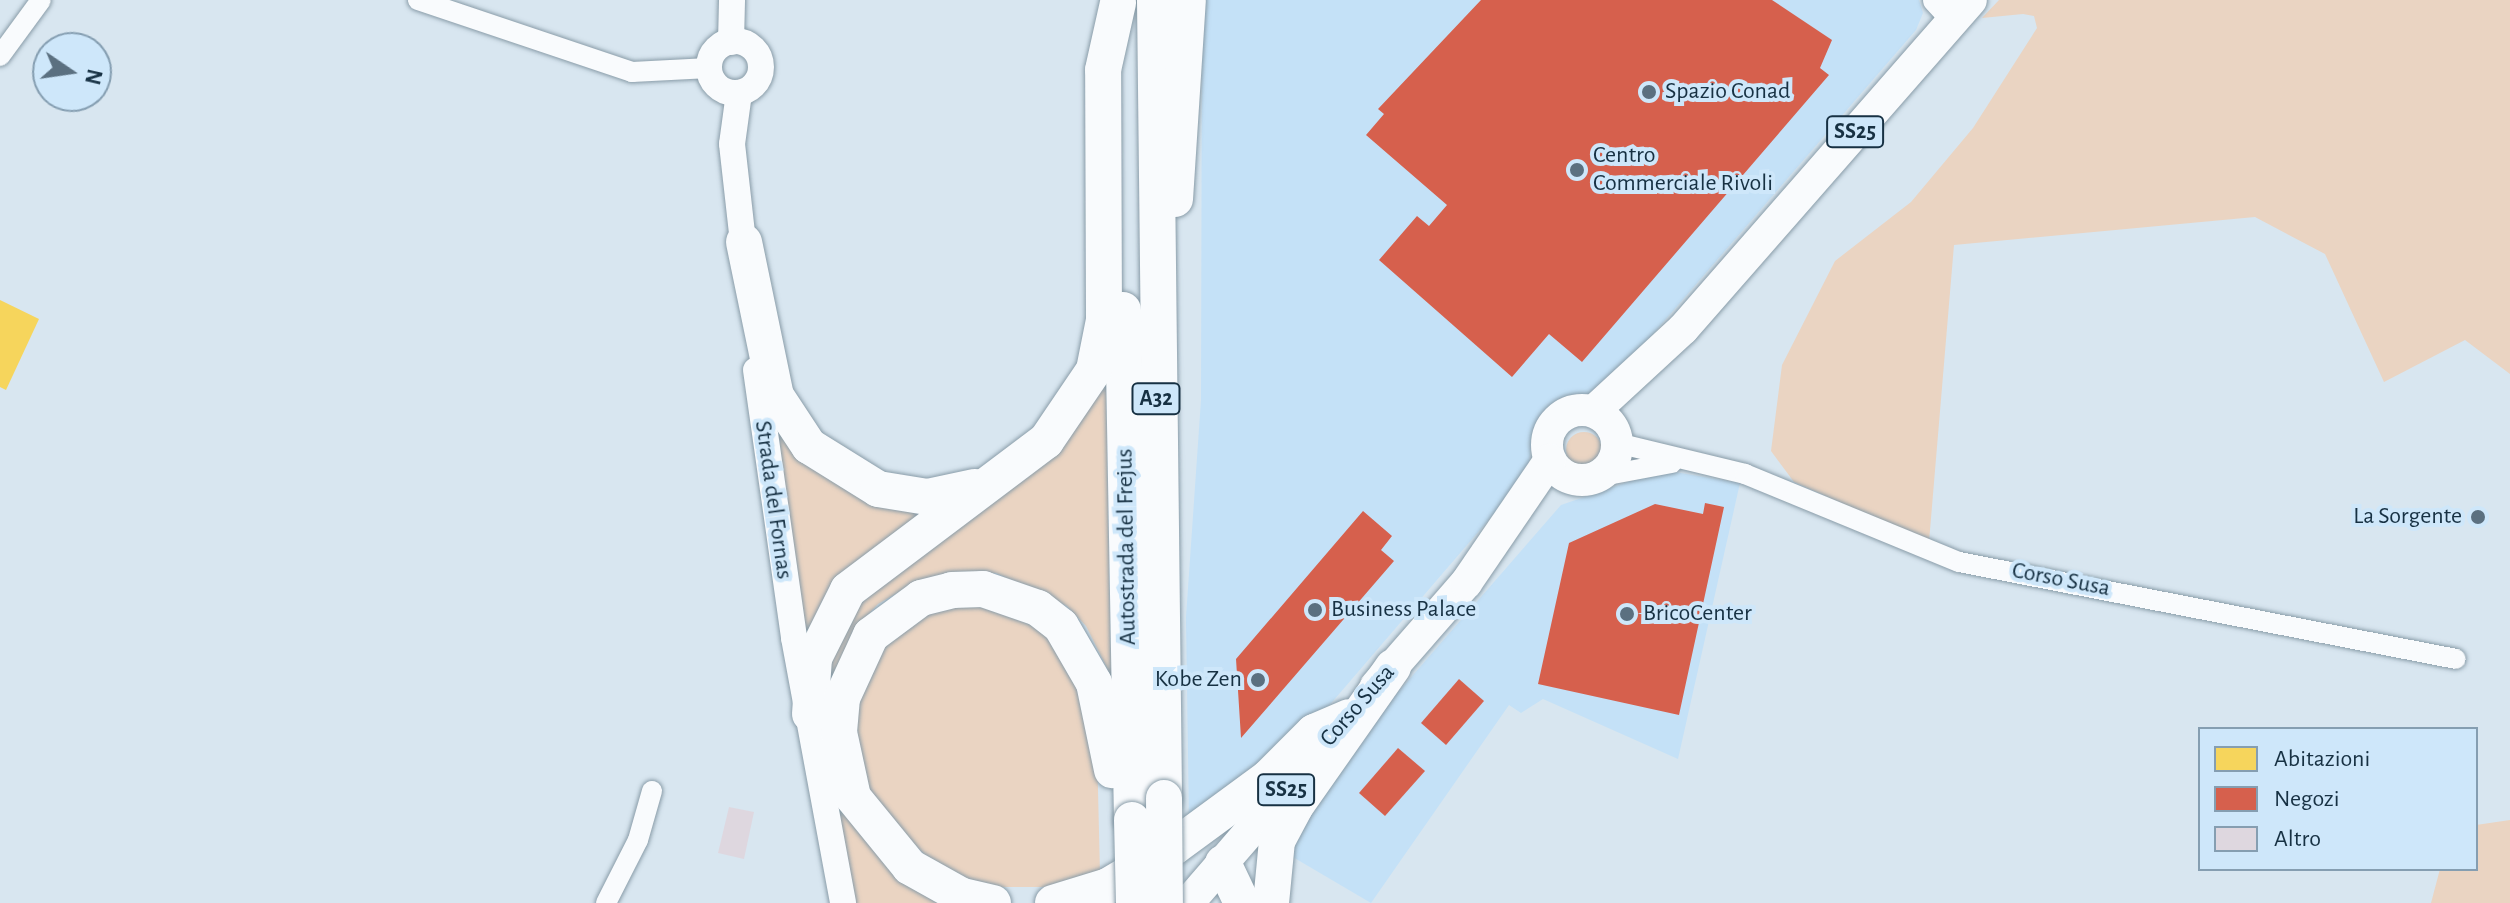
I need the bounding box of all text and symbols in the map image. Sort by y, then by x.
north arrow [32,32,112,112]
text: N [81,67,106,87]
place label: Spazio Conad [1665,78,1790,106]
marker: Spazio Conad [1640,83,1658,101]
road number: SS25 [1825,114,1885,150]
place label: Centro Commerciale Rivoli [1593,142,1773,198]
marker: Centro Commerciale Rivoli [1568,161,1586,179]
road number: A32 [1130,381,1182,417]
street label: Strada del Fornas [748,419,798,581]
street label: Autostrada del Frejus [1111,449,1143,645]
place label: La Sorgente [2353,503,2462,531]
marker: La Sorgente [2469,508,2487,526]
street label: Corso Susa [2009,556,2113,604]
place label: Business Palace [1331,596,1476,624]
place label: BricoCenter [1643,600,1752,628]
marker: Business Palace [1306,601,1324,619]
marker: BricoCenter [1618,605,1636,623]
street label: Corso Susa [1315,659,1401,753]
place label: Kobe Zen [1155,666,1242,694]
marker: Kobe Zen [1249,671,1267,689]
legend [2198,727,2478,871]
text: Abitazioni [2274,747,2370,771]
road number: SS25 [1256,772,1316,808]
text: Negozi [2274,787,2340,811]
text: Altro [2274,827,2321,851]

